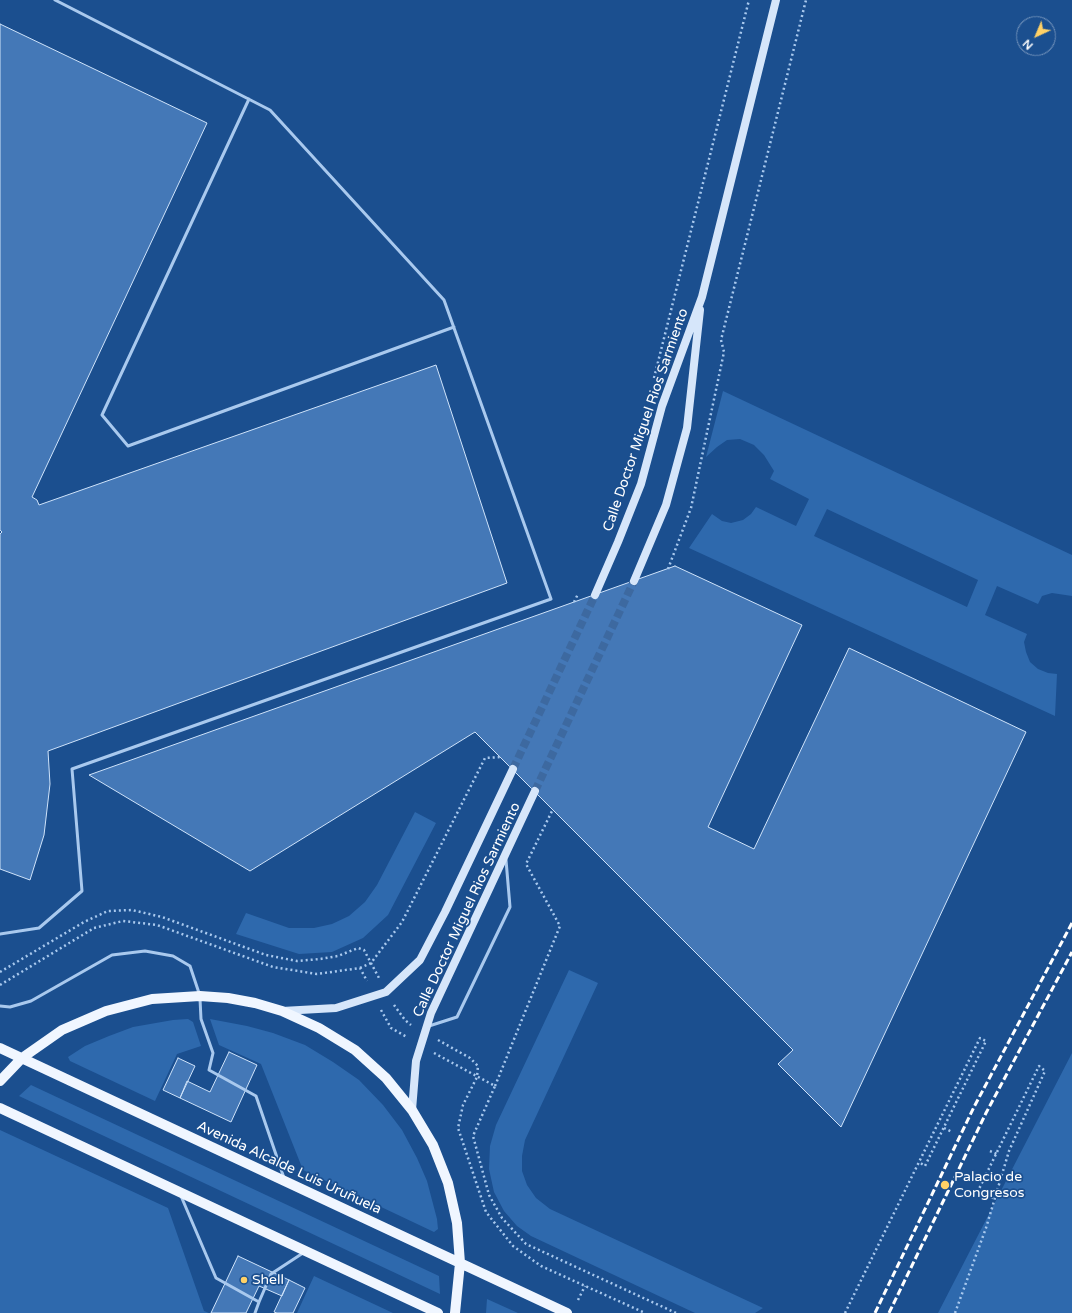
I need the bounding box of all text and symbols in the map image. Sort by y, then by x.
north arrow [1016,16,1056,56]
text: N [1020,37,1036,52]
street label: Calle Doctor Miguel Rios Sarmiento [600,306,692,534]
street label: Calle Doctor Miguel Rios Sarmiento [410,800,524,1020]
street label: Avenida Alcalde Luis Uruñuela [194,1118,384,1218]
place label: Palacio de Congresos [954,1169,1024,1202]
marker: Palacio de Congresos [939,1179,951,1191]
place label: Shell [252,1272,284,1288]
marker: Shell [239,1275,249,1285]

